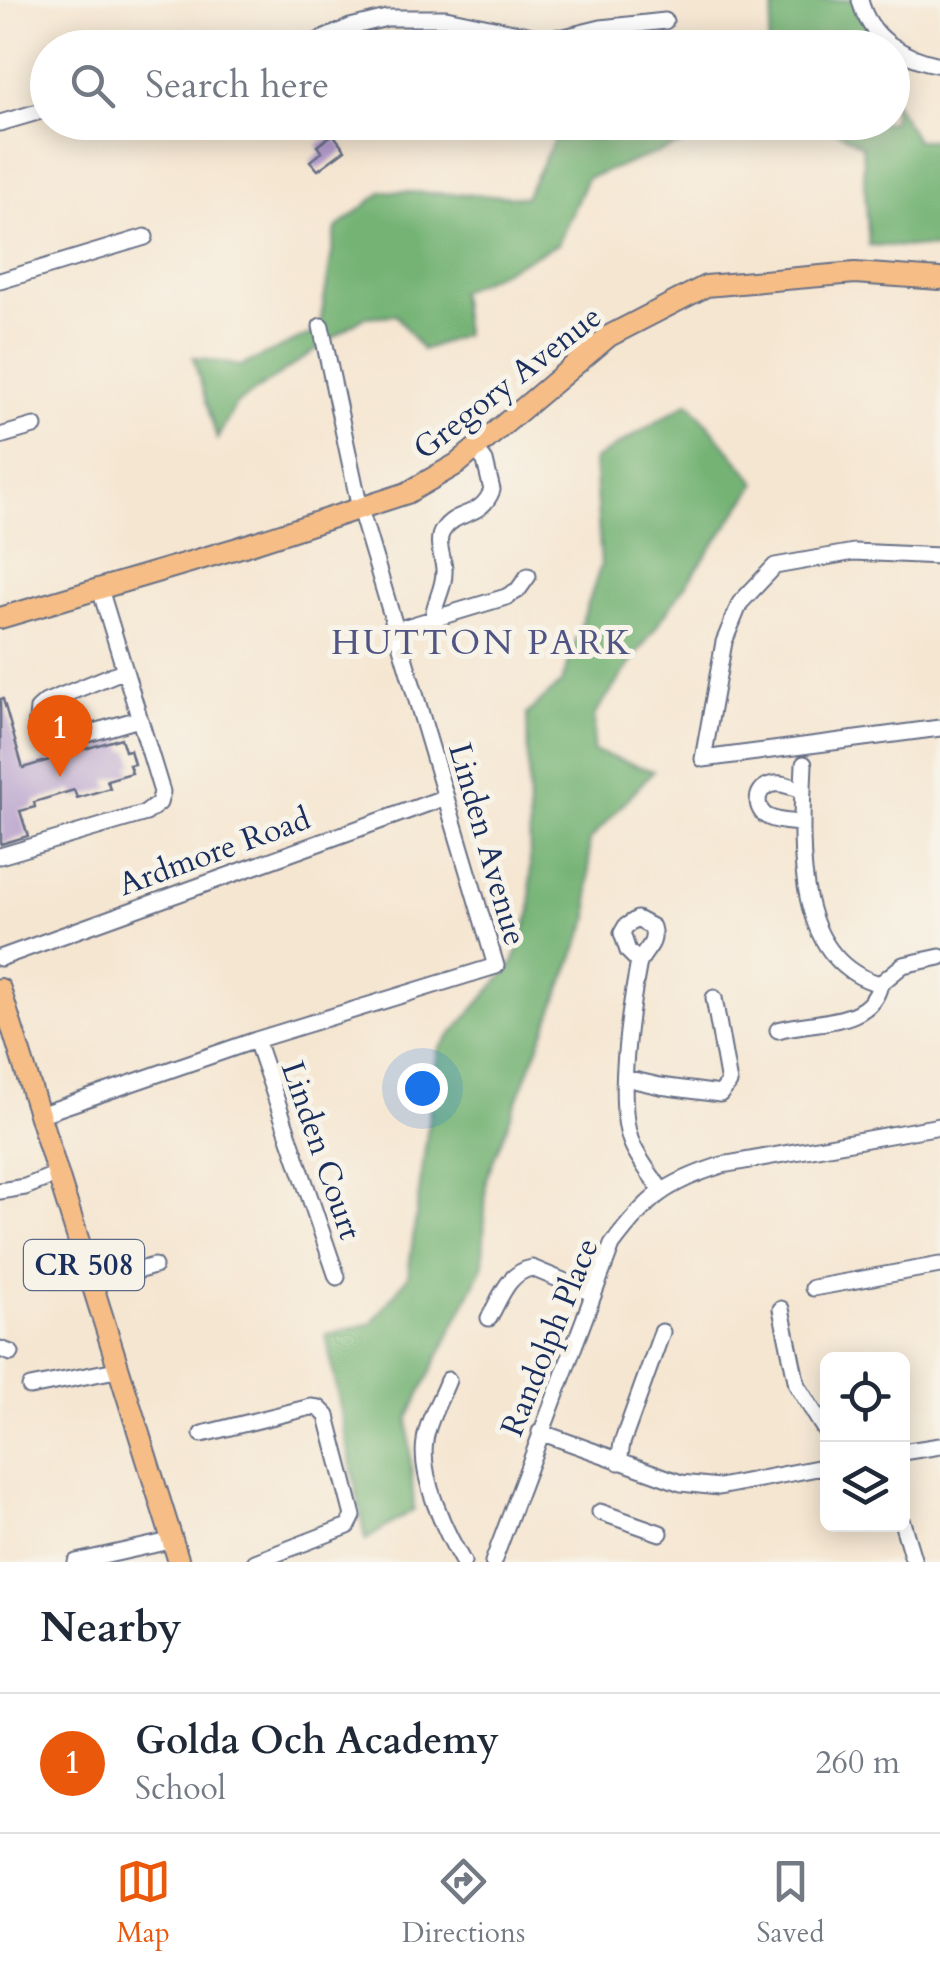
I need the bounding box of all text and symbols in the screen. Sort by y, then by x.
search box [30,30,910,140]
icon: search [65,58,120,113]
text: Search here [145,59,329,111]
street label: Gregory Avenue [404,295,611,470]
district label: HUTTON PARK [331,619,633,667]
pin: 1 [28,694,92,777]
street label: Linden Avenue [437,738,537,951]
street label: Ardmore Road [112,797,316,907]
street label: Linden Court [270,1055,372,1245]
your location [397,1063,448,1114]
street label: Randolph Place [490,1232,610,1443]
road number: CR 508 [24,1240,144,1290]
map controls [820,1352,910,1532]
button: locate [820,1352,910,1442]
button: layers [820,1442,910,1532]
text: Nearby [40,1599,182,1656]
text: Golda Och Academy [135,1715,499,1767]
text: 1 [64,1741,81,1785]
text: 260 m [815,1741,900,1785]
text: School [135,1767,226,1811]
tab: Map [116,1854,171,1952]
tab: Directions [402,1854,525,1952]
tab: Saved [756,1854,824,1952]

